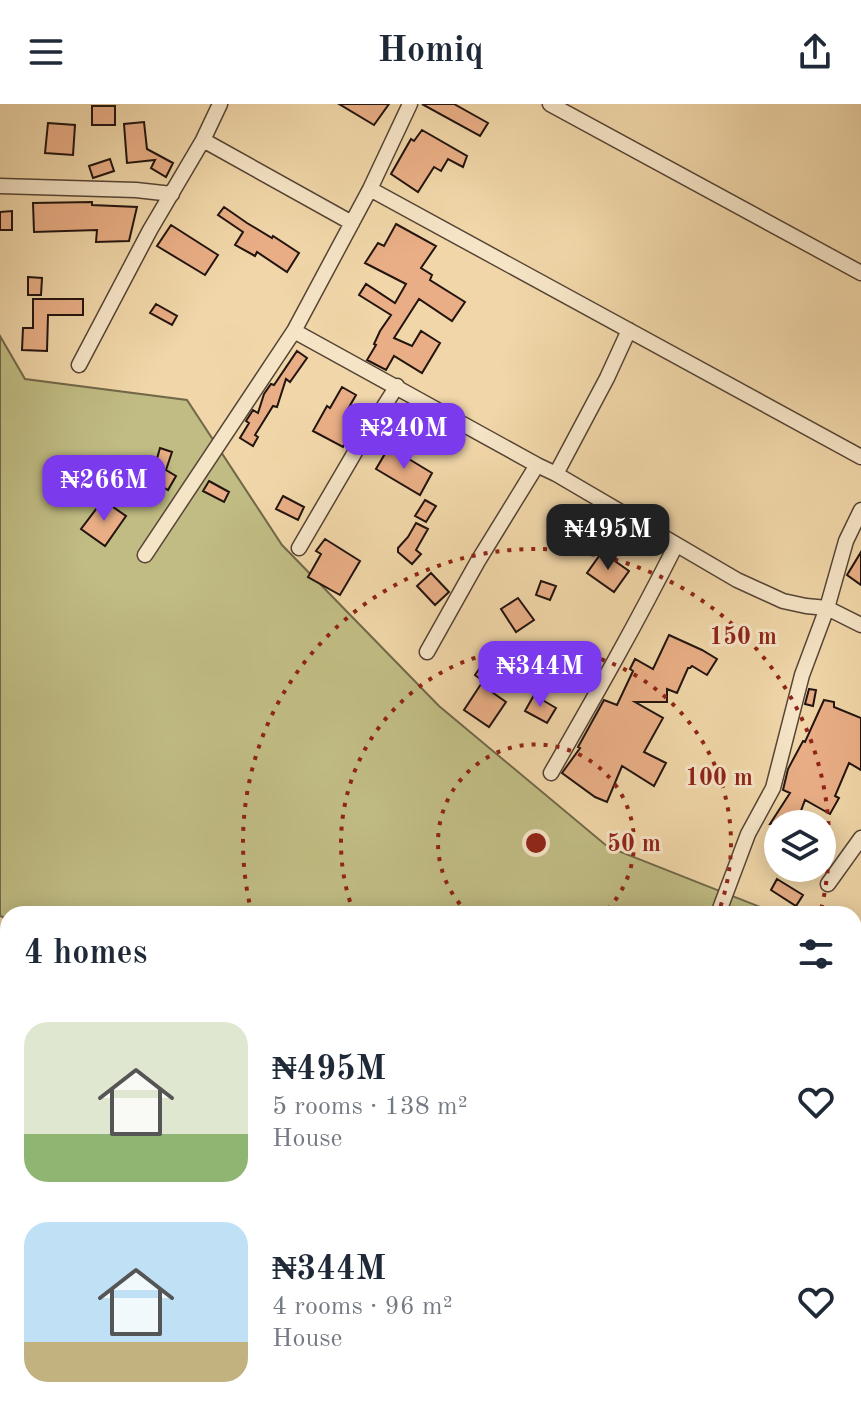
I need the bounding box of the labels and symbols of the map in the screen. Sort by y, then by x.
pin: ₦240M [348,403,460,471]
pin: ₦266M [48,455,160,523]
pin: ₦495M [552,504,664,572]
text: 150 m [709,625,777,650]
pin: ₦344M [484,641,596,709]
text: 100 m [685,767,753,791]
centre of rings [522,829,550,857]
text: 50 m [607,832,661,857]

